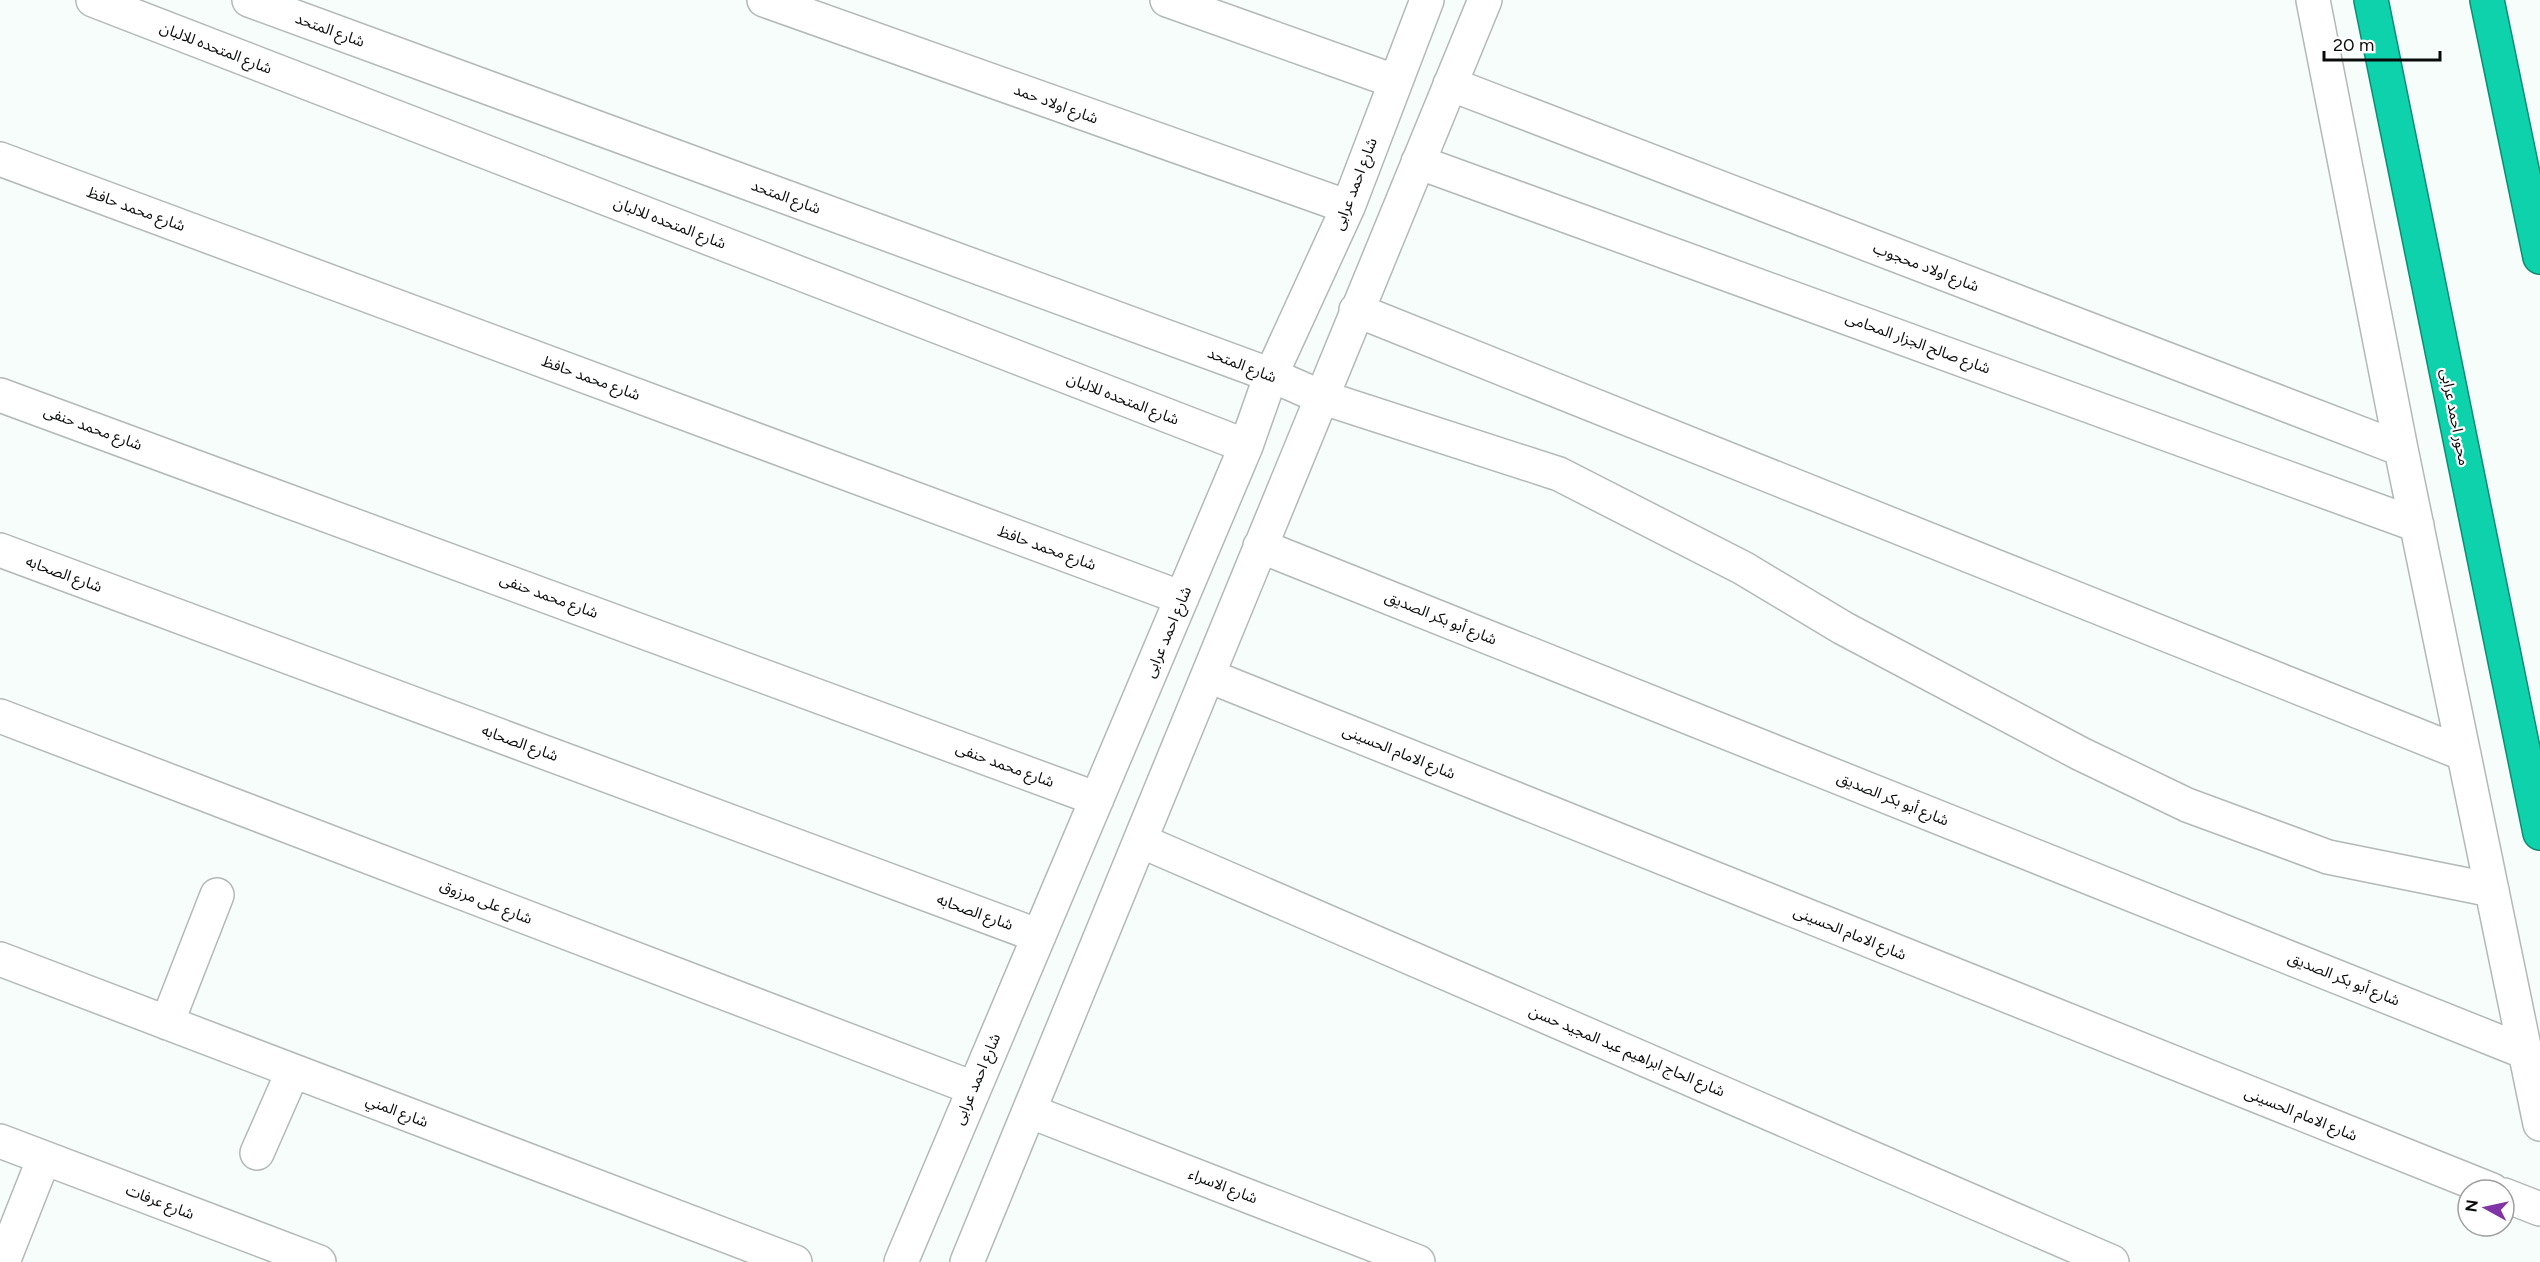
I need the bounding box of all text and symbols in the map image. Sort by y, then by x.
street label: شارع المتحد [292,9,367,54]
street label: شارع المتحده للالبان [156,18,275,81]
scale bar [2324,24,2440,62]
text: 20 m [2333,34,2374,56]
street label: شارع اولاد حمد [1010,80,1101,130]
street label: شارع احمد عرابى [1329,135,1384,234]
street label: شارع المتحد [748,176,823,221]
street label: شارع محمد حافظ [83,183,188,238]
street label: شارع المتحده للالبان [610,193,729,256]
street label: شارع اولاد محجوب [1870,239,1982,298]
street label: شارع صالح الجزار المحامى [1842,308,1993,380]
street label: شارع المتحد [1204,344,1279,389]
street label: شارع محمد حافظ [538,352,643,407]
street label: محور احمد عرابى [2437,367,2473,467]
street label: شارع المتحده للالبان [1063,369,1182,432]
street label: شارع محمد حنفى [40,402,145,457]
street label: شارع محمد حافظ [994,522,1099,577]
street label: شارع الصحابه [22,552,105,599]
street label: شارع محمد حنفى [496,570,601,625]
street label: شارع احمد عرابى [1141,583,1198,682]
street label: شارع أبو بكر الصديق [1381,587,1500,651]
street label: شارع الصحابه [478,721,561,768]
street label: شارع الامام الحسينى [1339,721,1458,786]
street label: شارع محمد حنفى [952,739,1057,794]
street label: شارع أبو بكر الصديق [1833,768,1952,832]
street label: شارع على مرزوق [436,876,535,931]
street label: شارع الصحابه [933,890,1016,937]
street label: شارع الامام الحسينى [1790,902,1909,967]
street label: شارع أبو بكر الصديق [2284,948,2403,1012]
street label: شارع الحاج ابراهيم عبد المجيد حسن [1525,1002,1728,1103]
street label: شارع احمد عرابى [950,1030,1007,1129]
street label: شارع الامام الحسينى [2241,1083,2360,1148]
street label: شارع المني [362,1091,431,1134]
street label: شارع الاسراء [1185,1165,1260,1210]
north arrow [2456,1178,2516,1238]
street label: شارع عرفات [122,1181,197,1226]
text: N [2461,1199,2482,1213]

